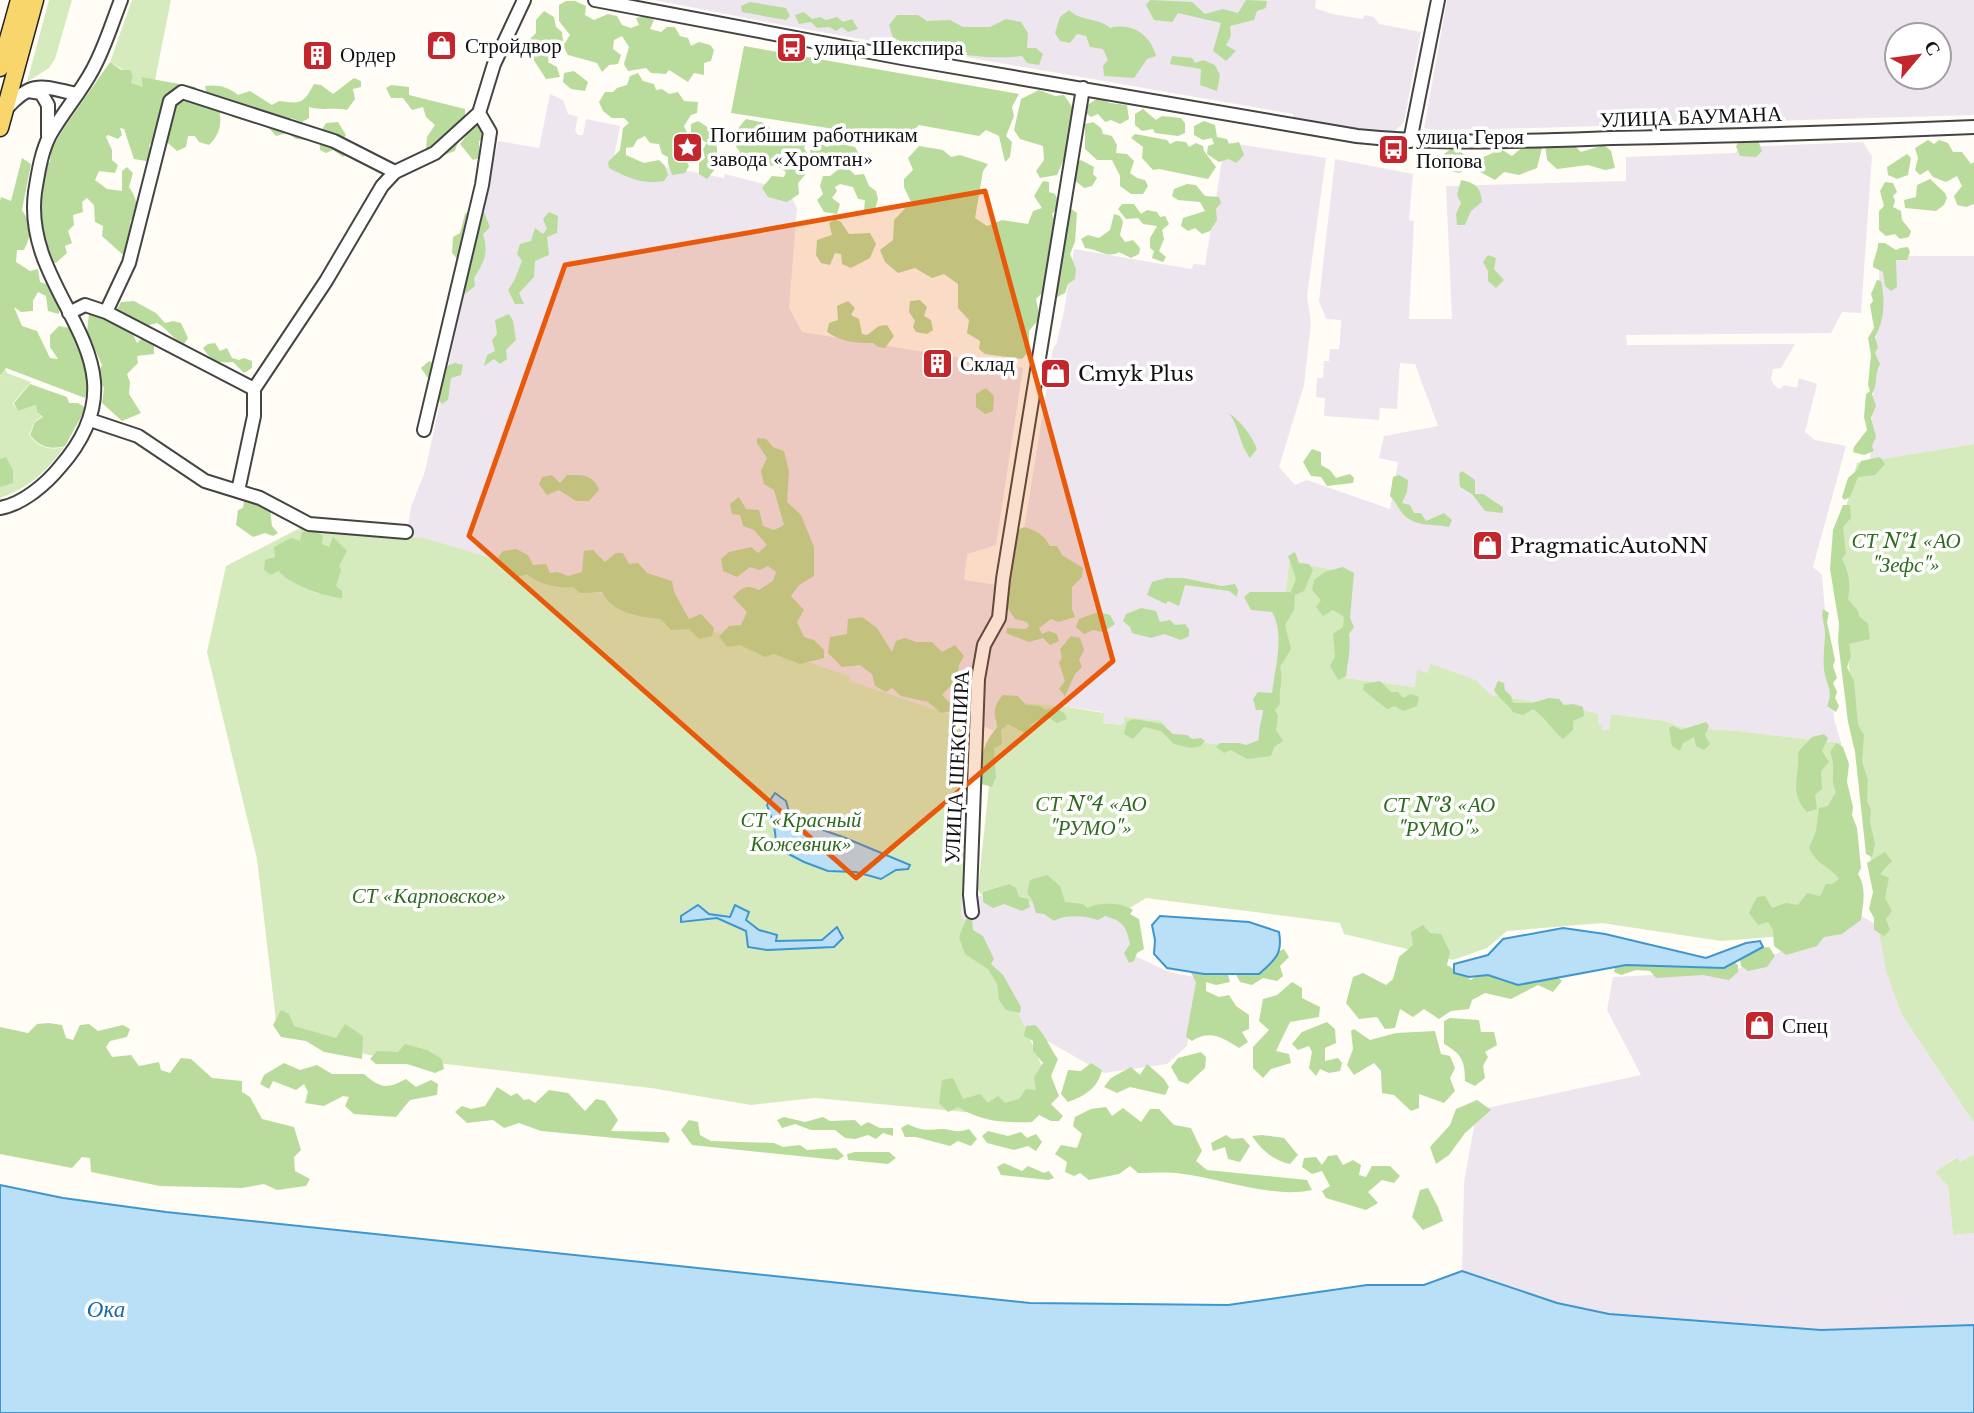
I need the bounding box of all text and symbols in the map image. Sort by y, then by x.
north arrow [1883,21,1953,91]
shop icon: Стройдвор [425,29,459,63]
bus stop icon: улица Шекспира [774,31,808,65]
place label: Стройдвор [465,33,562,59]
place label: улица Шекспира [814,35,964,61]
text: С [1919,36,1946,60]
building icon: Ордер [300,38,334,72]
place label: Ордер [340,42,396,68]
street label: УЛИЦА БАУМАНА [1599,101,1783,133]
place label: Погибшим работникам завода «Хромтан» [710,122,918,172]
place label: улица Героя Попова [1416,124,1524,174]
place icon: Погибшим работникам завода «Хромтан» [670,130,704,164]
bus stop icon: улица Героя Попова [1376,132,1410,166]
building icon: Склад [920,347,954,381]
place label: Склад [960,351,1015,377]
shop icon: Cmyk Plus [1038,357,1072,391]
place label: Cmyk Plus [1078,361,1194,387]
park label: СТ №1 «АО "Зефс"» [1851,528,1961,578]
shop icon: PragmaticAutoNN [1470,529,1504,563]
place label: PragmaticAutoNN [1510,533,1708,559]
street label: УЛИЦА ШЕКСПИРА [939,668,975,865]
park label: СТ №4 «АО "РУМО"» [1035,791,1147,841]
park label: СТ №3 «АО "РУМО"» [1383,792,1495,842]
park label: СТ «Красный Кожевник» [741,807,862,857]
park label: СТ «Карповское» [352,883,506,909]
shop icon: Спец [1742,1009,1776,1043]
place label: Спец [1782,1013,1828,1039]
water label: Ока [87,1295,125,1323]

